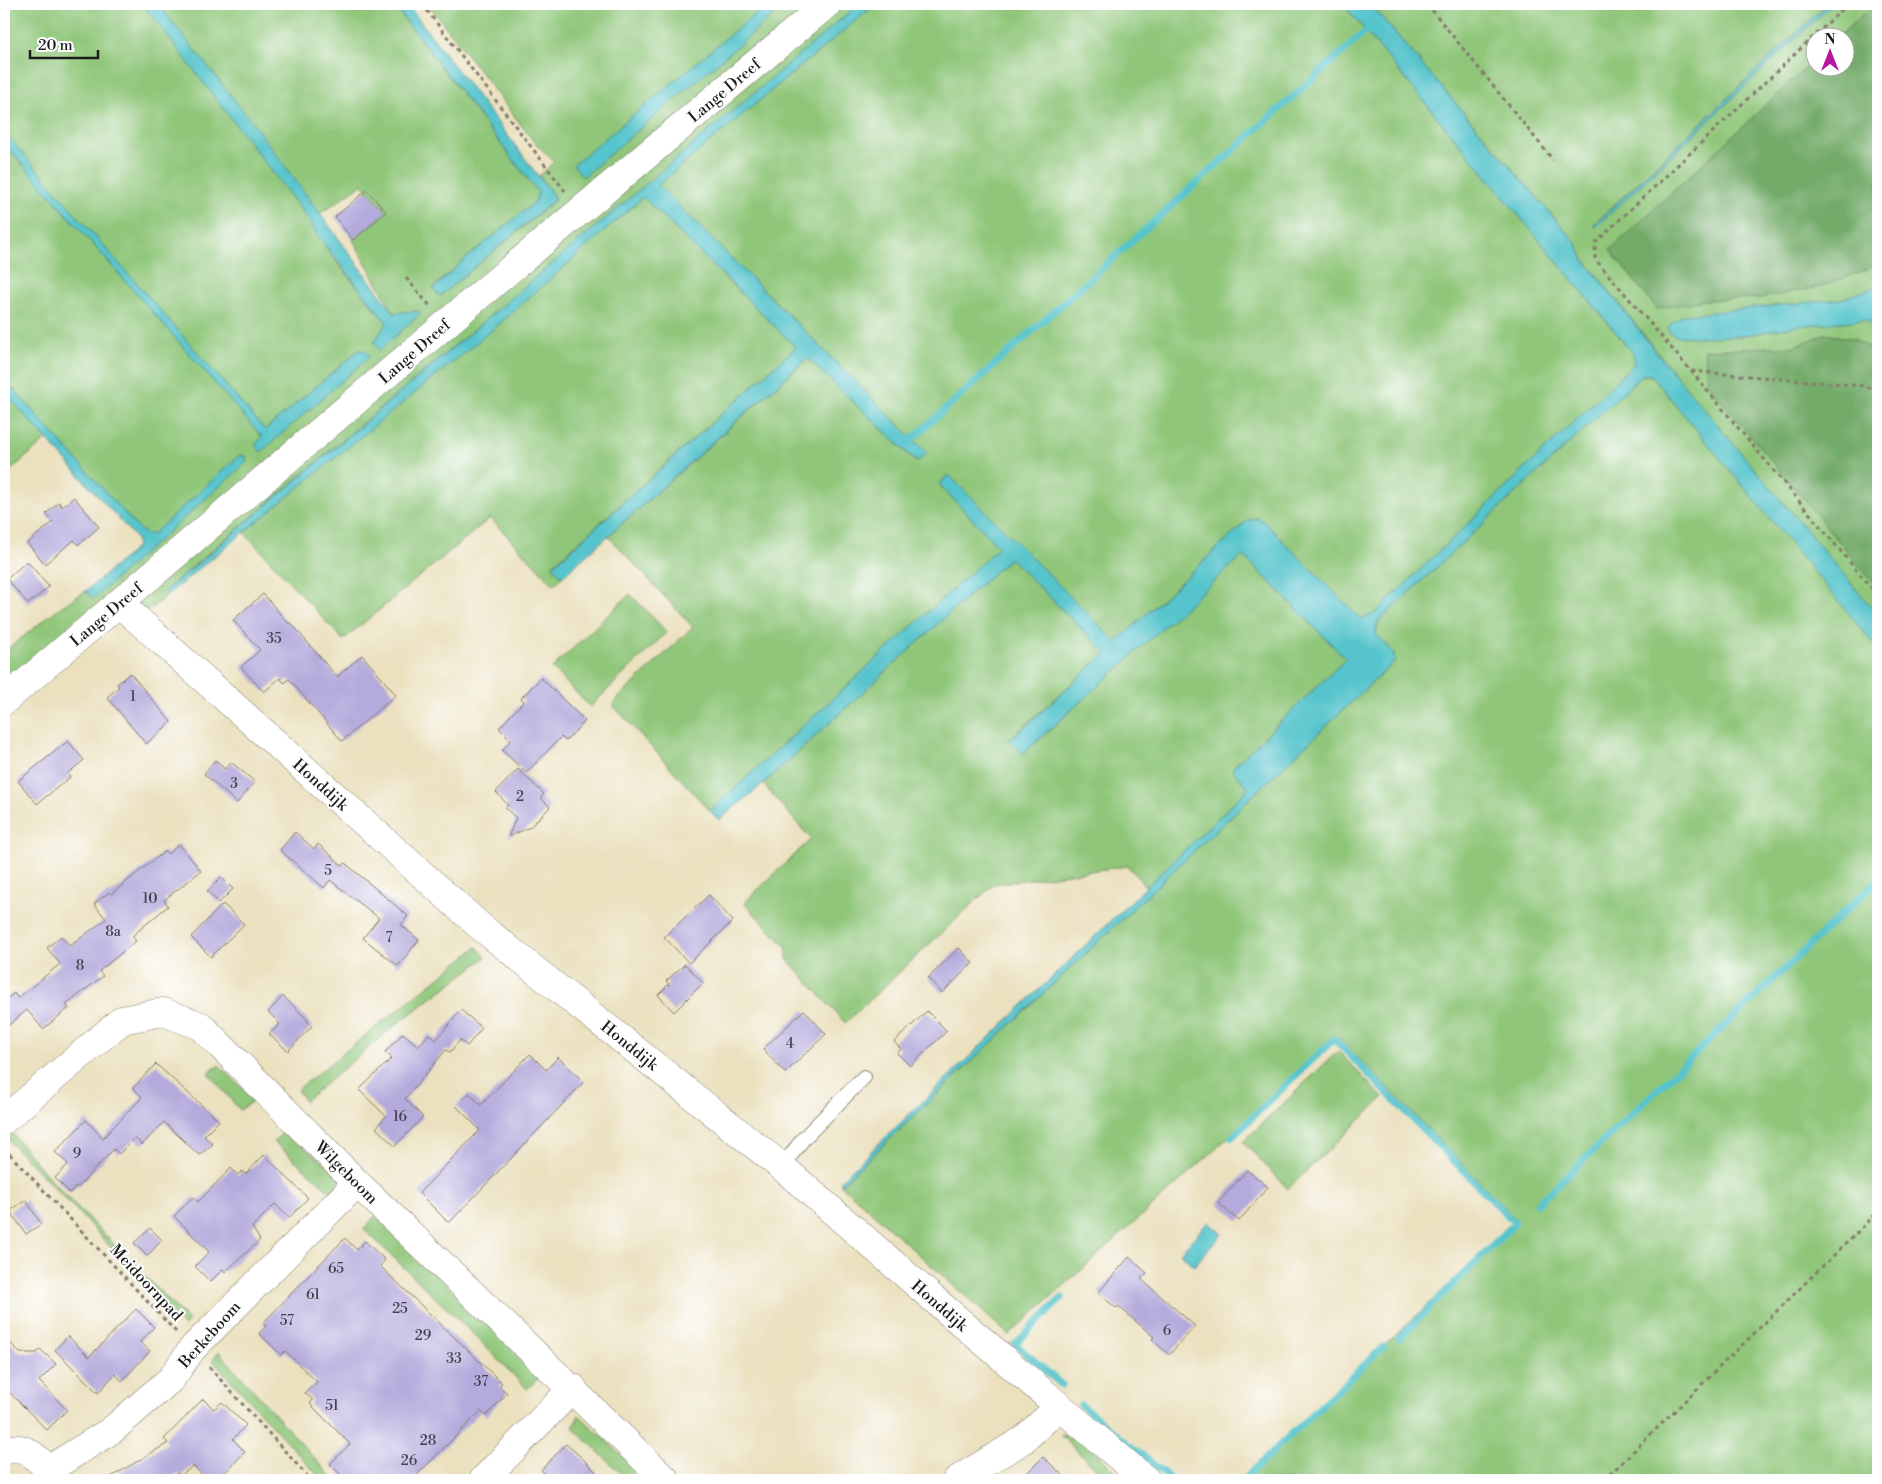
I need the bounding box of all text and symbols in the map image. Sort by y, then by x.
scale bar [30,28,98,60]
north arrow [1804,28,1854,78]
text: N [1824,31,1836,49]
text: 20 m [38,36,73,55]
street label: Lange Dreef [684,54,766,127]
street label: Lange Dreef [375,314,456,388]
street label: Lange Dreef [66,578,148,651]
house number: 35 [266,630,282,648]
house number: 1 [130,688,136,706]
street label: Honddijk [288,755,354,816]
house number: 3 [230,775,238,793]
house number: 2 [516,788,524,806]
house number: 5 [324,862,332,880]
house number: 10 [143,890,157,908]
house number: 8a [105,923,122,941]
house number: 7 [385,929,393,947]
house number: 8 [76,957,84,975]
street label: Honddijk [597,1017,663,1076]
house number: 4 [786,1035,794,1053]
house number: 16 [393,1108,408,1126]
street label: Wilgeboom [310,1136,382,1209]
house number: 9 [73,1145,81,1163]
street label: Meidoornpad [106,1240,187,1325]
house number: 65 [328,1260,344,1278]
street label: Honddijk [907,1276,973,1337]
house number: 61 [306,1286,320,1304]
street label: Berkeboom [174,1297,245,1373]
house number: 25 [392,1300,408,1318]
house number: 57 [280,1312,294,1330]
house number: 6 [1163,1322,1172,1340]
house number: 29 [415,1327,431,1345]
house number: 33 [446,1350,462,1368]
house number: 37 [474,1373,488,1391]
house number: 51 [325,1397,339,1415]
house number: 28 [420,1432,436,1450]
house number: 26 [401,1452,418,1470]

